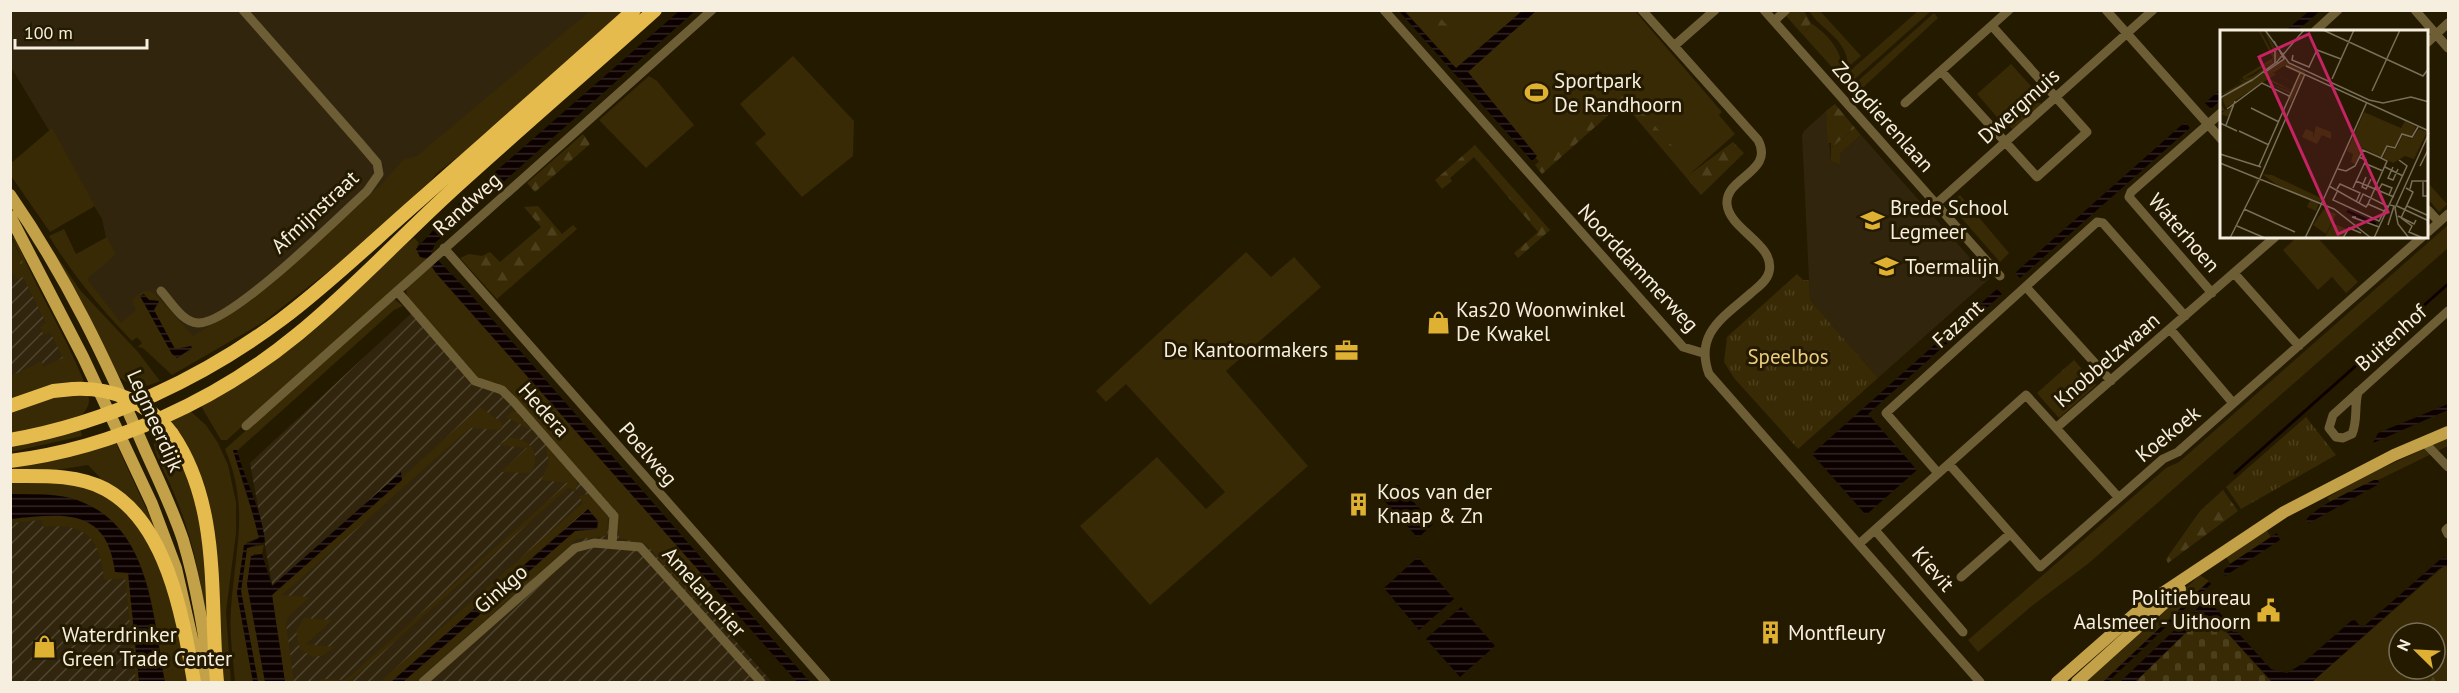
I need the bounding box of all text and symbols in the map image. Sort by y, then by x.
scale bar [15,12,147,50]
text: 100 m [24,21,73,44]
inset map [2220,30,2429,238]
street label: Zoogdierenlaan [1827,56,1940,178]
street label: Dwergmuis [1972,62,2065,149]
place label: Sportpark De Randhoorn [1554,67,1682,118]
sports icon: Sportpark De Randhoorn [1523,80,1549,106]
street label: Afmijnstraat [265,164,364,259]
street label: Randweg [427,166,506,241]
street label: Waterhoen [2143,187,2226,278]
place label: Brede School Legmeer [1890,194,2008,245]
street label: Noorddammerweg [1572,198,1705,337]
school or university icon: Brede School Legmeer [1859,207,1885,233]
place label: Toermalijn [1905,253,1999,280]
school or university icon: Toermalijn [1874,254,1900,280]
street label: Fazant [1926,294,1989,354]
place label: Kas20 Woonwinkel De Kwakel [1456,296,1625,347]
street label: Buitenhof [2349,297,2433,377]
street label: Knobbelzwaan [2048,306,2165,413]
shop icon: Kas20 Woonwinkel De Kwakel [1425,309,1451,335]
place label: De Kantoormakers [1163,336,1328,363]
office icon: De Kantoormakers [1333,337,1359,363]
park label: Speelbos [1747,343,1829,370]
street label: Legmeerdijk [121,365,190,476]
street label: Hedera [513,377,576,443]
street label: Koekoek [2130,399,2206,468]
street label: Poelweg [613,416,683,491]
place label: Koos van der Knaap & Zn [1377,478,1492,529]
building icon: Koos van der Knaap & Zn [1346,491,1372,517]
street label: Kievit [1906,540,1960,597]
street label: Amelanchier [657,541,752,642]
street label: Ginkgo [468,558,533,619]
place label: Politiebureau Aalsmeer - Uithoorn [2074,584,2251,635]
public building icon: Politiebureau Aalsmeer - Uithoorn [2256,597,2282,623]
place label: Montfleury [1788,619,1886,646]
building icon: Montfleury [1757,620,1783,646]
place label: Waterdrinker Green Trade Center [62,621,232,672]
north arrow [2387,621,2447,681]
shop icon: Waterdrinker Green Trade Center [31,634,57,660]
text: N [2392,636,2415,654]

